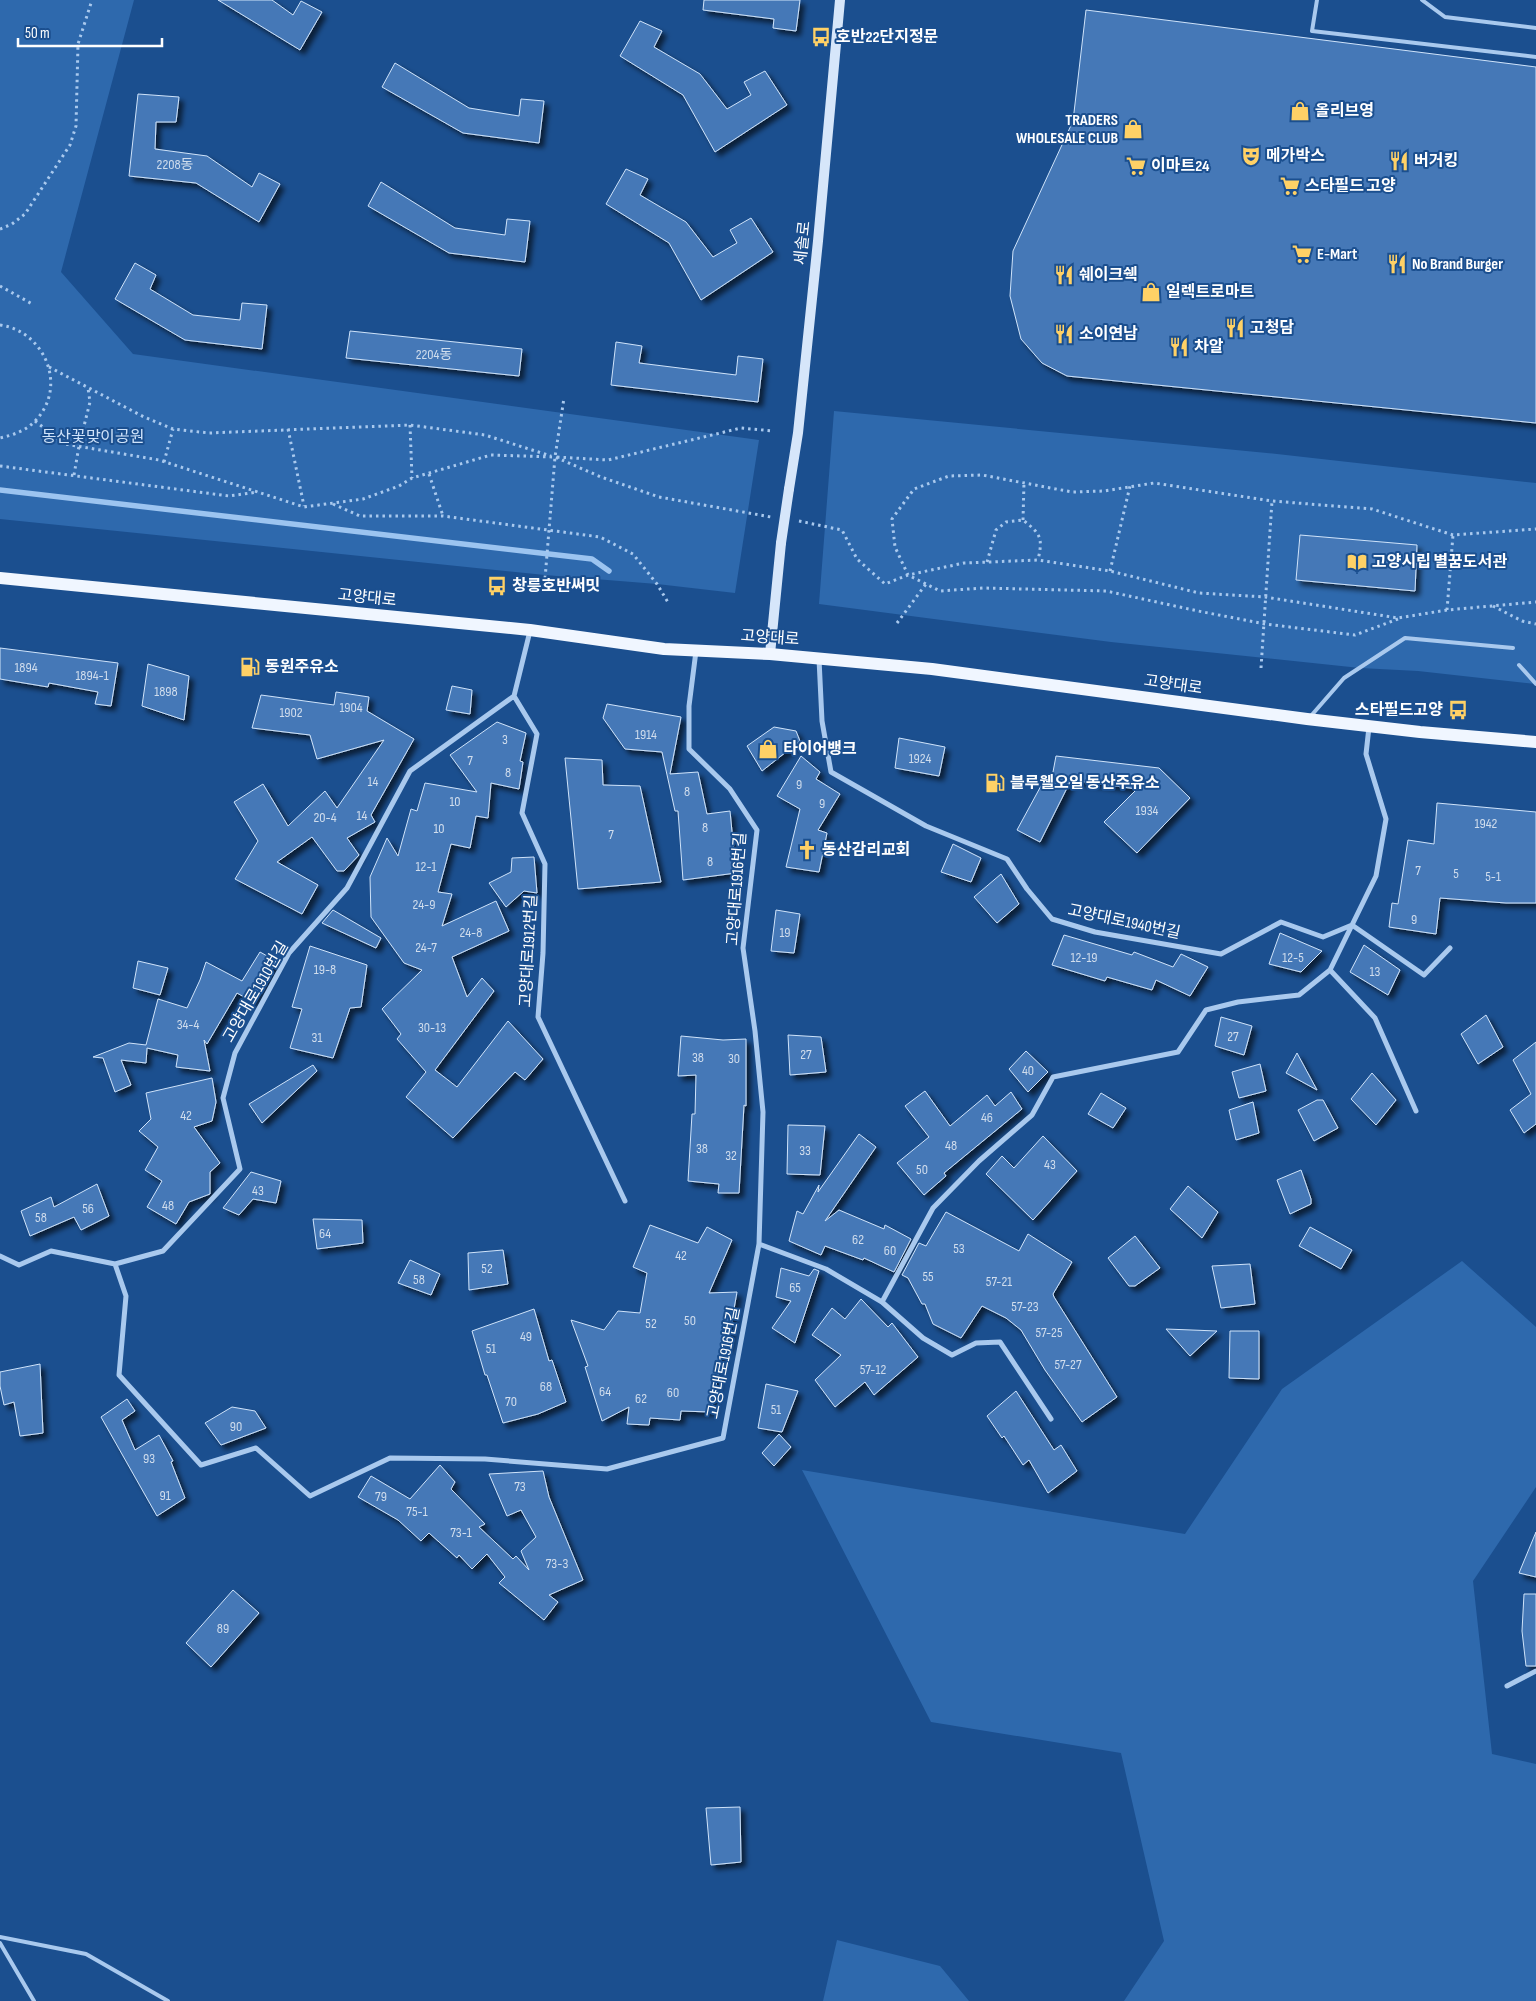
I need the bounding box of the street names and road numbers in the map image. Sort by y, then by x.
street label: 세솔로 [791,220,815,266]
street label: 고양대로 [337,585,398,611]
street label: 고양대로 [740,626,800,650]
street label: 고양대로 [1143,671,1204,699]
street label: 고양대로1916번길 [724,832,750,946]
street label: 고양대로1912번길 [517,894,541,1008]
street label: 고양대로1940번길 [1066,901,1182,943]
street label: 고양대로1910번길 [219,938,293,1046]
street label: 고양대로1916번길 [704,1305,744,1421]

